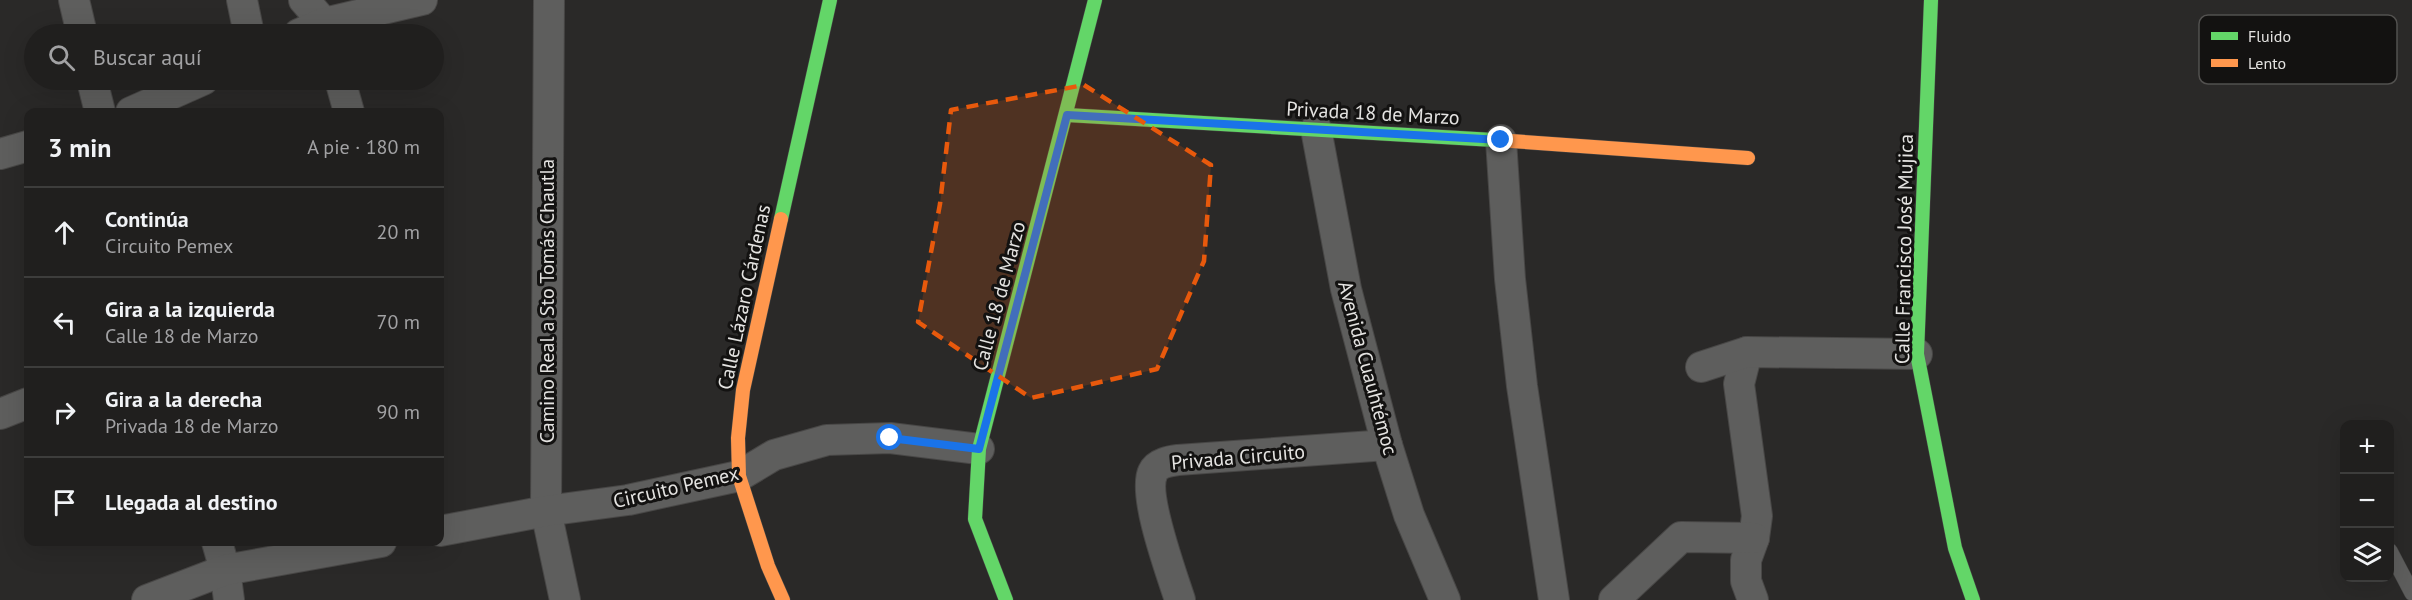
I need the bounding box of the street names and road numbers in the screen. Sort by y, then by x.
street label: Privada 18 de Marzo [1286,95,1460,131]
street label: Calle Francisco José Mujica [1889,134,1919,364]
street label: Camino Real a Sto Tomás Chautla [534,159,560,443]
street label: Calle Lázaro Cárdenas [712,202,776,392]
street label: Calle 18 de Marzo [967,219,1031,373]
street label: Avenida Cuauhtémoc [1332,278,1404,458]
street label: Privada Circuito [1170,438,1306,476]
street label: Circuito Pemex [611,460,741,514]

